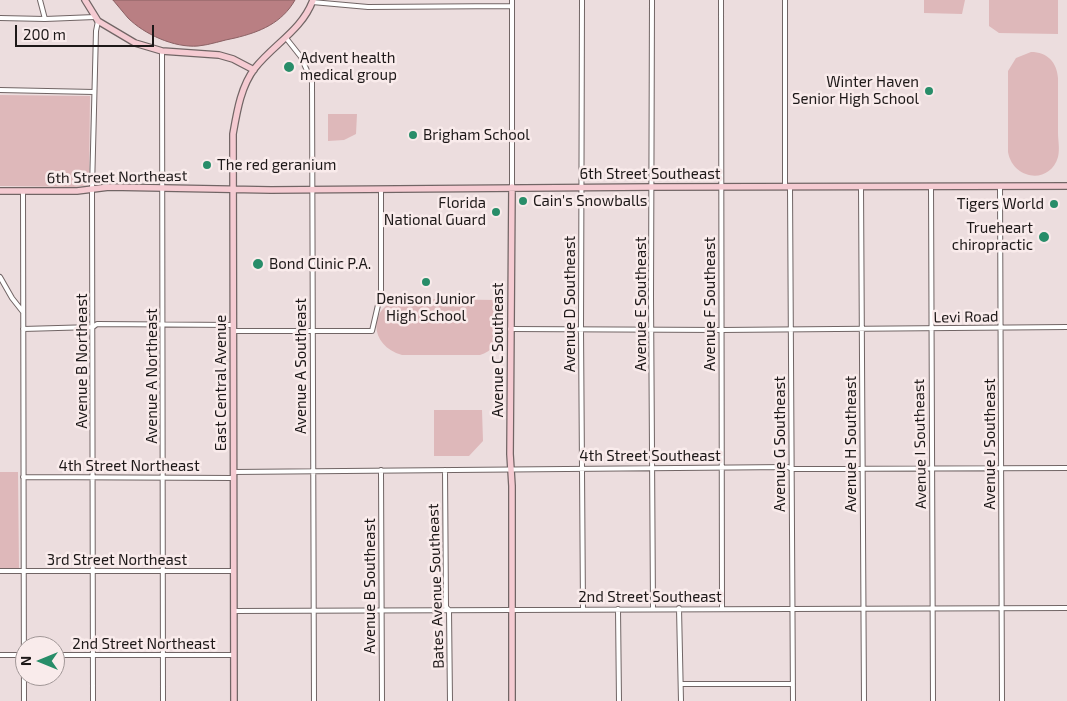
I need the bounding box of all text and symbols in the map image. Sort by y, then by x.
scale bar [18,15,156,47]
text: 200 m [23,25,66,43]
place label: Advent health medical group [300,49,397,84]
marker: Advent health medical group [282,60,296,74]
place label: Winter Haven Senior High School [792,73,919,108]
marker: Winter Haven Senior High School [923,85,935,97]
place label: Brigham School [423,126,530,144]
marker: Brigham School [407,129,419,141]
place label: The red geranium [217,156,336,174]
marker: The red geranium [201,159,213,171]
street label: 6th Street Southeast [580,165,720,183]
street label: 6th Street Northeast [47,167,187,187]
place label: Cain's Snowballs [533,192,647,210]
place label: Florida National Guard [384,194,486,229]
marker: Cain's Snowballs [517,195,529,207]
place label: Tigers World [957,195,1044,213]
marker: Tigers World [1048,198,1060,210]
marker: Florida National Guard [490,206,502,218]
place label: Trueheart chiropractic [952,219,1033,254]
marker: Trueheart chiropractic [1037,230,1051,244]
street label: Avenue D Southeast [561,236,579,372]
street label: Avenue E Southeast [632,237,650,371]
street label: Avenue F Southeast [701,237,719,371]
place label: Bond Clinic P.A. [269,255,371,273]
marker: Bond Clinic P.A. [251,257,265,271]
marker: Denison Junior High School [420,276,432,288]
street label: Avenue C Southeast [489,282,507,418]
place label: Denison Junior High School [376,290,476,325]
street label: Avenue B Northeast [73,293,91,429]
street label: Avenue A Southeast [292,298,310,434]
street label: Levi Road [933,307,999,327]
street label: Avenue A Northeast [143,308,161,444]
street label: East Central Avenue [212,315,230,451]
street label: Avenue G Southeast [771,376,789,512]
street label: Avenue H Southeast [842,376,860,512]
street label: Avenue J Southeast [981,378,999,510]
street label: Avenue I Southeast [910,379,930,509]
street label: 4th Street Southeast [579,447,721,465]
street label: 4th Street Northeast [58,457,200,475]
street label: Bates Avenue Southeast [424,503,448,669]
street label: Avenue B Southeast [361,518,379,654]
street label: 3rd Street Northeast [47,551,187,569]
street label: 2nd Street Southeast [578,588,722,606]
street label: 2nd Street Northeast [72,635,216,653]
north arrow [15,636,65,686]
text: N [17,656,34,666]

